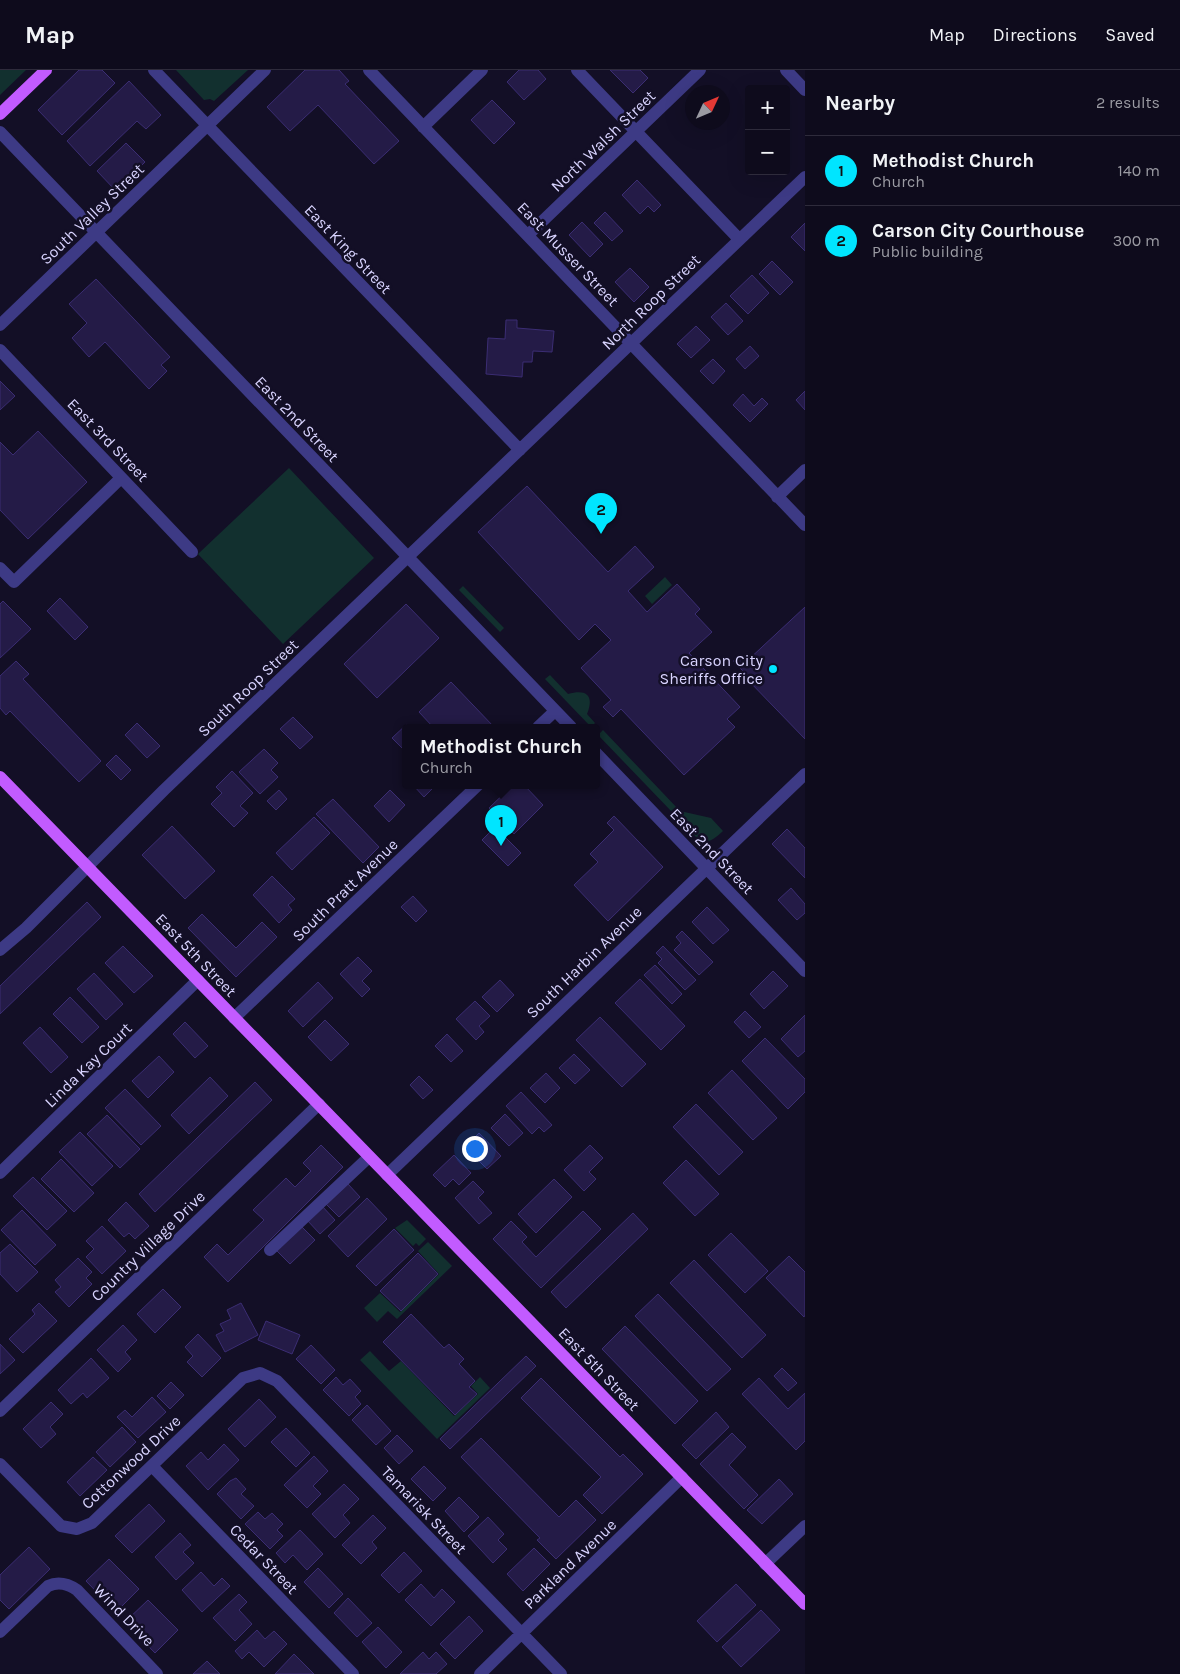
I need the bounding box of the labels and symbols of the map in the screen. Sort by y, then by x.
north arrow [685,85,730,130]
street label: North Walsh Street [547,86,659,196]
street label: South Valley Street [36,160,148,268]
street label: East Musser Street [513,198,623,310]
street label: East King Street [301,200,395,298]
street label: North Roop Street [598,250,704,354]
street label: East 2nd Street [251,372,343,466]
street label: East 3rd Street [63,394,153,486]
pin: 2 [585,493,617,534]
street label: South Roop Street [194,635,302,741]
place label: Carson City Sheriffs Office [660,651,764,688]
marker: Carson City Sheriffs Office [767,663,779,675]
street label: East 2nd Street [666,804,758,898]
pin: 1 [485,805,517,846]
street label: South Pratt Avenue [288,835,402,945]
street label: South Harbin Avenue [522,902,646,1022]
street label: East 5th Street [151,909,241,1001]
street label: Linda Kay Court [40,1019,136,1111]
your location [462,1136,488,1162]
street label: Country Village Drive [87,1187,209,1305]
street label: East 5th Street [554,1323,644,1415]
street label: Cottonwood Drive [77,1411,185,1513]
street label: Tamarisk Street [377,1462,471,1558]
street label: Parkland Avenue [520,1515,620,1613]
street label: Cedar Street [226,1520,302,1598]
street label: Wind Drive [90,1580,158,1650]

